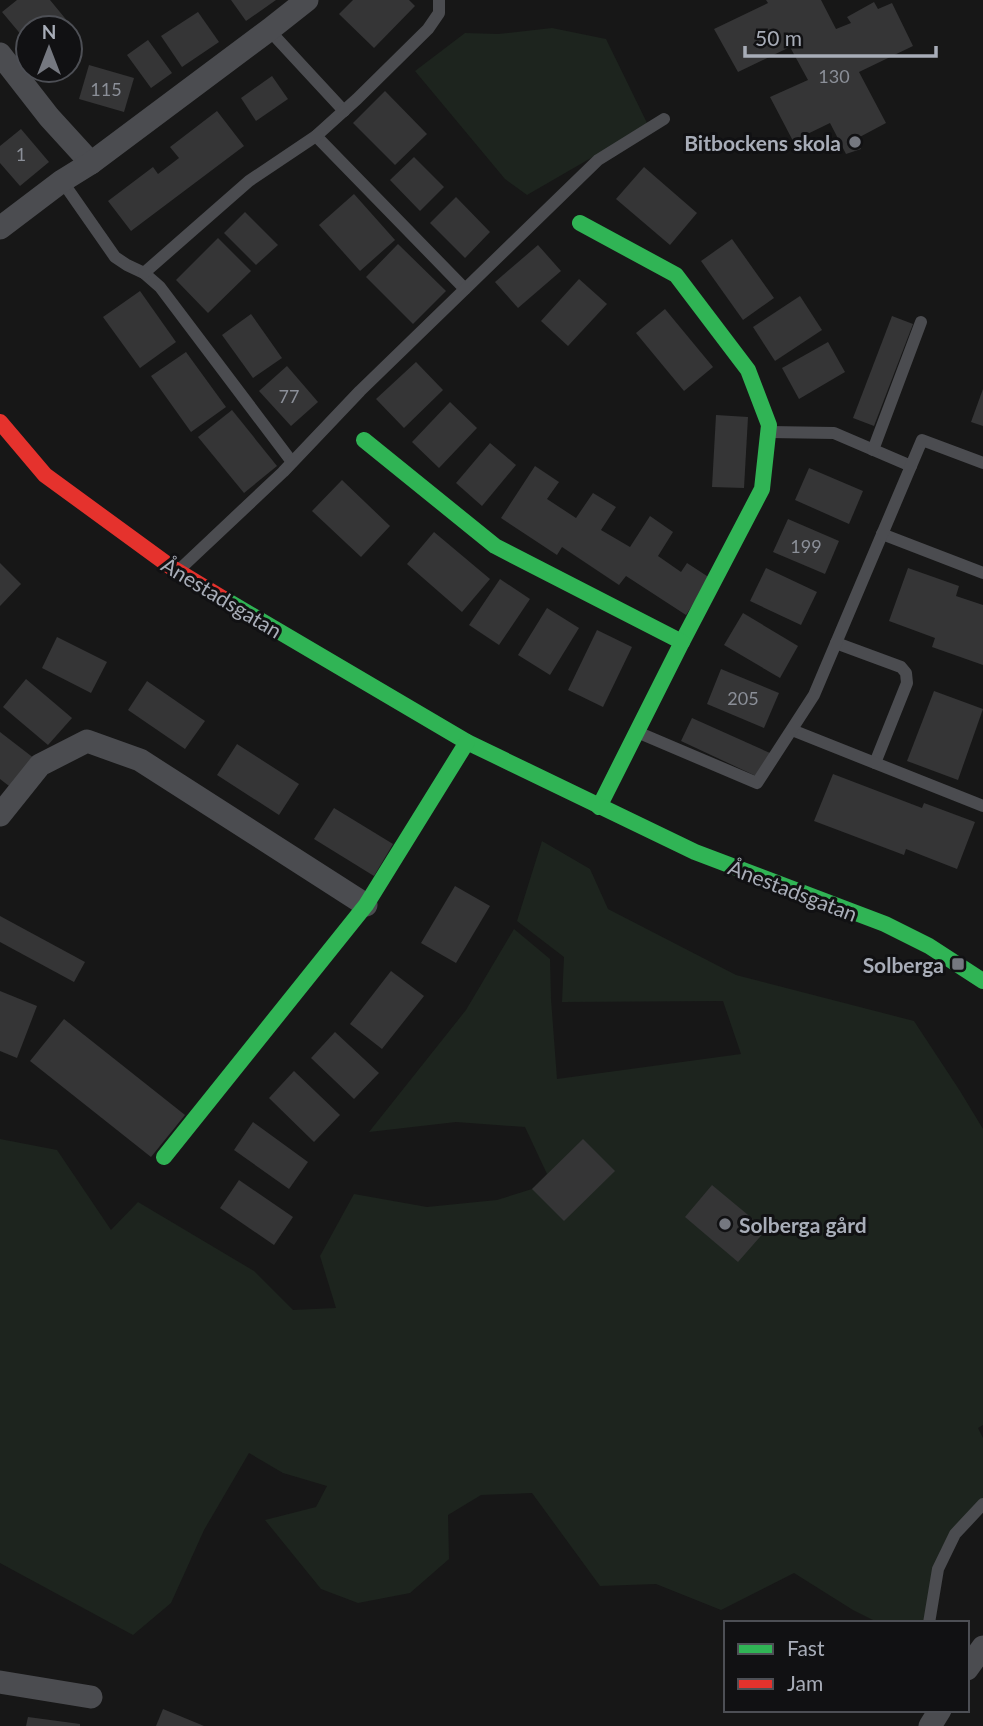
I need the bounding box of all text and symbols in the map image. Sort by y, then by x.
north arrow [14,14,84,84]
scale bar [745,14,936,58]
text: N [42,20,56,43]
text: 50 m [755,25,802,50]
house number: 130 [818,65,850,87]
house number: 115 [90,78,122,100]
place label: Bitbockens skola [684,130,841,155]
marker: Bitbockens skola [847,134,863,150]
house number: 1 [16,143,26,165]
house number: 77 [279,385,299,407]
house number: 199 [790,535,822,557]
street label: Ånestadsgatan [157,551,287,643]
house number: 205 [727,687,759,709]
street label: Ånestadsgatan [725,854,861,926]
place label: Solberga [863,952,944,977]
marker: Solberga [950,956,966,972]
place label: Solberga gård [739,1212,867,1237]
marker: Solberga gård [717,1216,733,1232]
legend [724,1621,969,1712]
text: Fast [787,1635,825,1660]
text: Jam [787,1670,823,1695]

